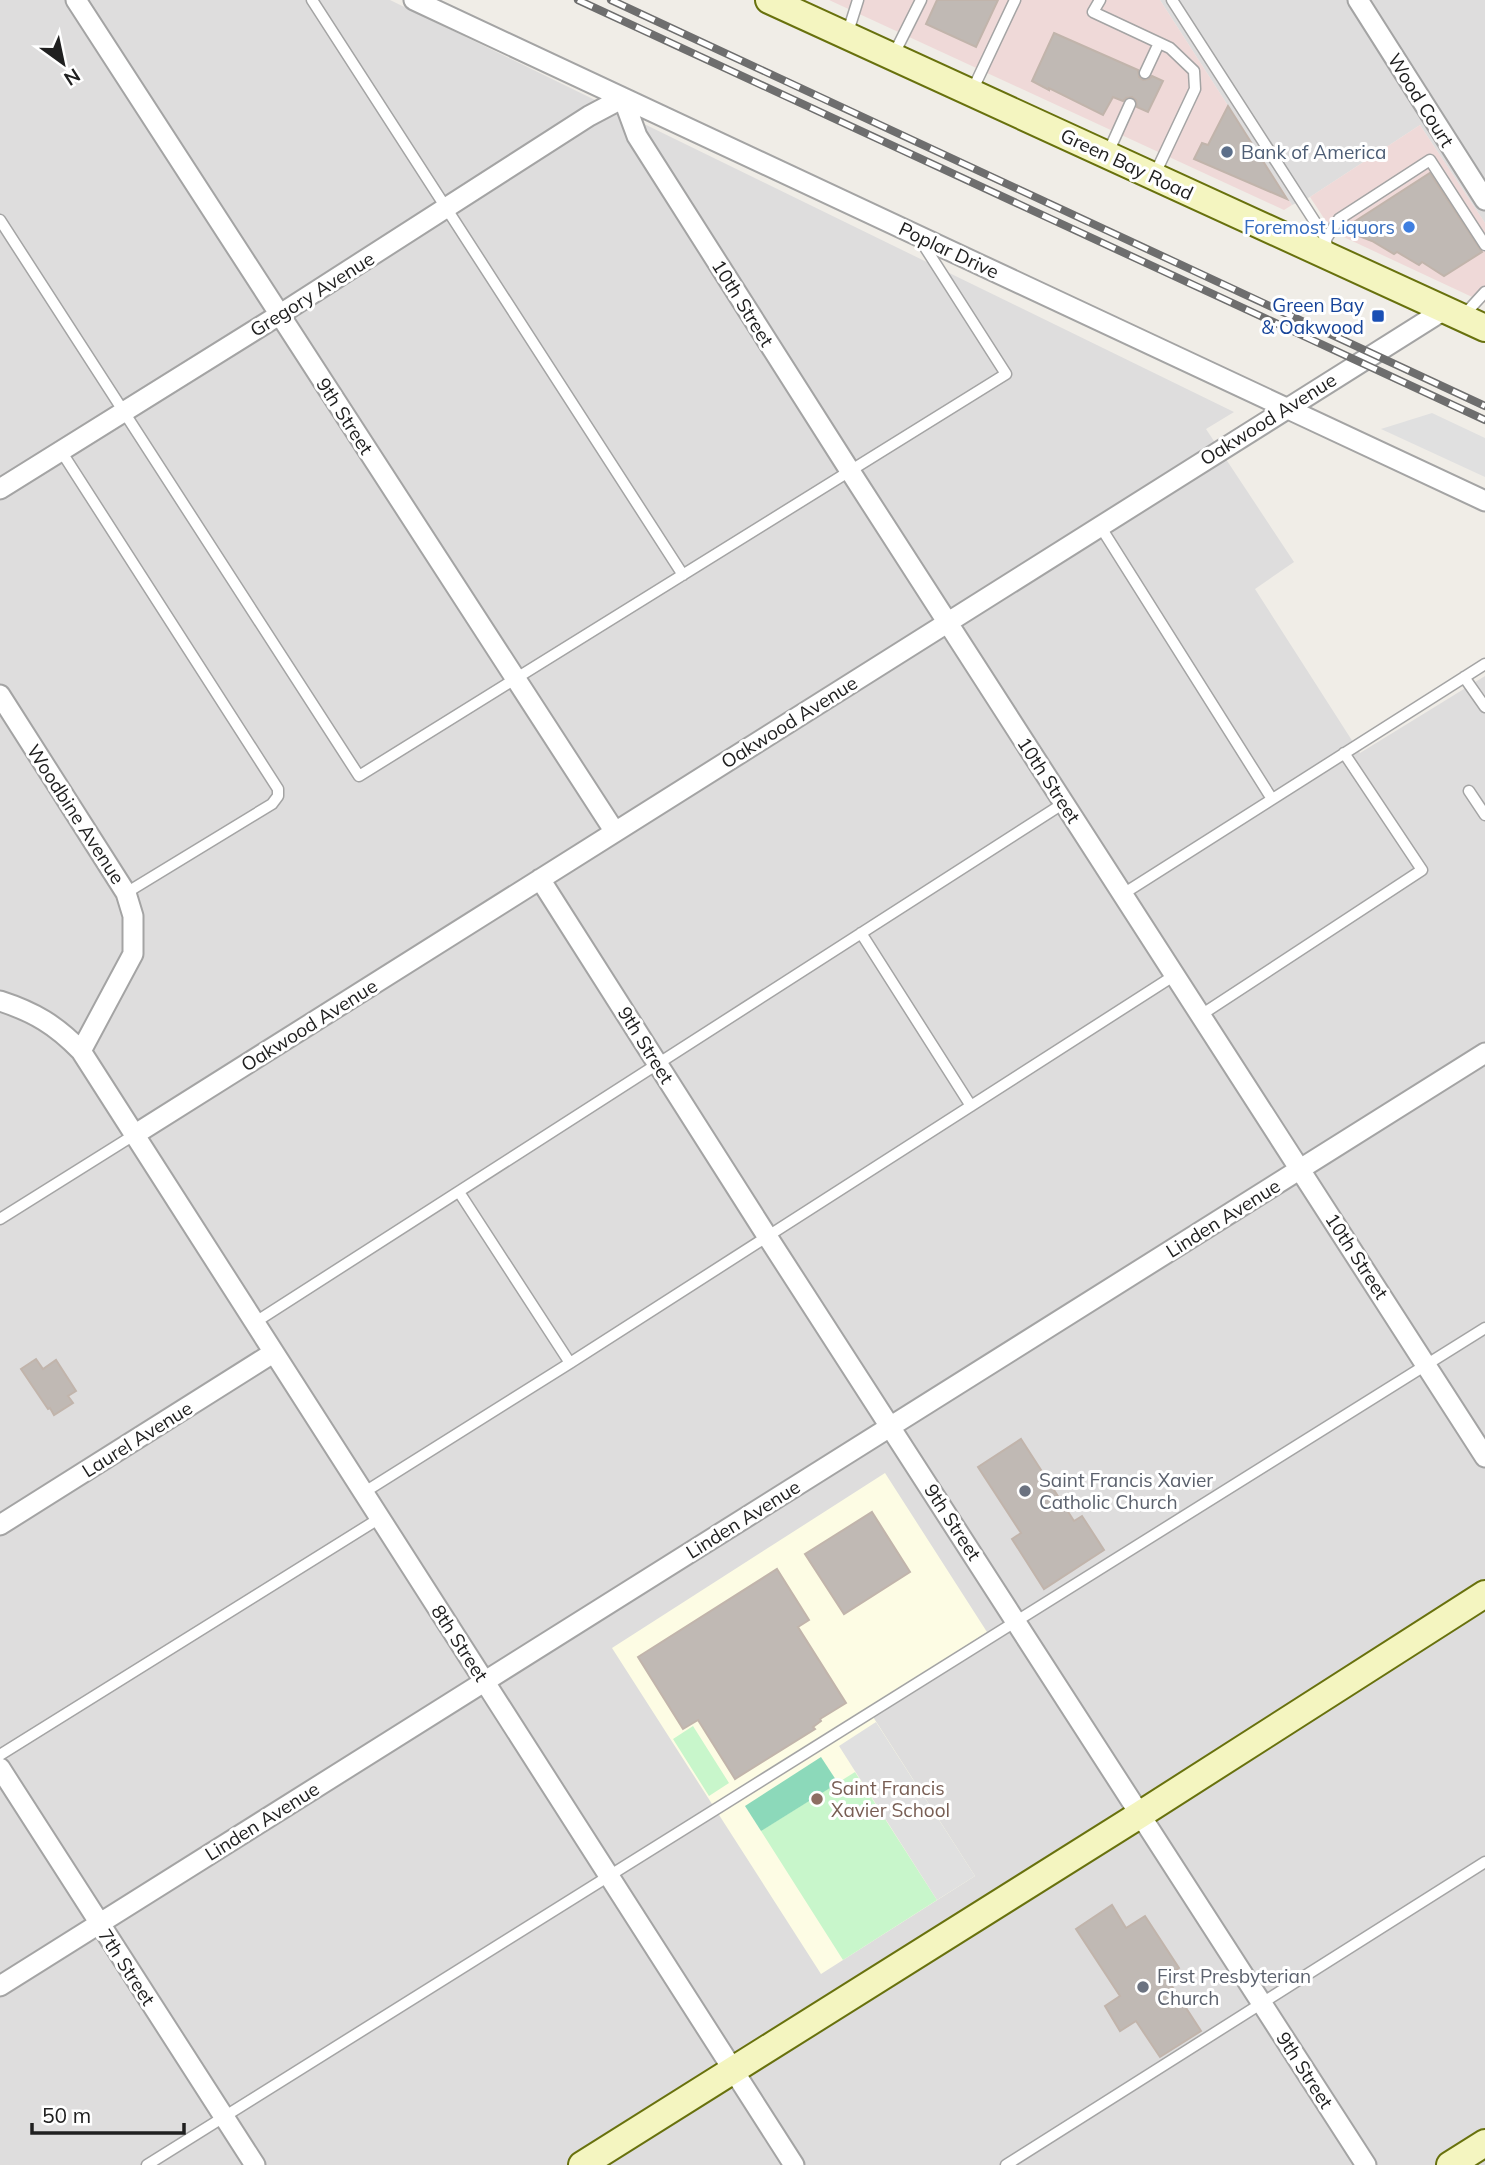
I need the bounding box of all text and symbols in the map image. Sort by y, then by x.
north arrow [28,28,98,98]
street label: Wood Court [1383,49,1460,152]
text: N [60,63,85,91]
street label: Green Bay Road [1057,123,1197,205]
place label: Bank of America [1241,140,1386,164]
marker: Bank of America [1219,144,1235,160]
place label: Foremost Liquors [1244,215,1395,239]
street label: Poplar Drive [895,216,1003,284]
marker: Foremost Liquors [1401,219,1417,235]
street label: Gregory Avenue [245,246,379,342]
street label: 10th Street [707,255,779,351]
place label: Green Bay & Oakwood [1261,293,1364,339]
marker: Green Bay & Oakwood [1370,308,1386,324]
street label: Oakwood Avenue [1195,367,1341,471]
street label: 9th Street [311,373,379,459]
street label: Oakwood Avenue [716,670,862,774]
street label: 10th Street [1012,732,1086,828]
street label: Woodbine Avenue [22,740,130,888]
street label: Oakwood Avenue [236,973,382,1077]
street label: 9th Street [613,1002,679,1088]
street label: Linden Avenue [1162,1173,1284,1263]
street label: 10th Street [1320,1208,1394,1304]
street label: Laurel Avenue [77,1396,197,1482]
place label: Saint Francis Xavier Catholic Church [1039,1468,1213,1514]
street label: Linden Avenue [682,1474,804,1564]
street label: 9th Street [919,1479,987,1565]
marker: Saint Francis Xavier Catholic Church [1017,1483,1033,1499]
street label: 8th Street [426,1600,494,1686]
street label: Linden Avenue [201,1776,323,1866]
place label: Saint Francis Xavier School [831,1776,950,1822]
marker: Saint Francis Xavier School [809,1791,825,1807]
street label: 7th Street [93,1924,161,2010]
place label: First Presbyterian Church [1157,1964,1311,2010]
marker: First Presbyterian Church [1135,1979,1151,1995]
street label: 9th Street [1271,2027,1339,2113]
scale bar [32,2092,184,2136]
text: 50 m [42,2102,91,2128]

